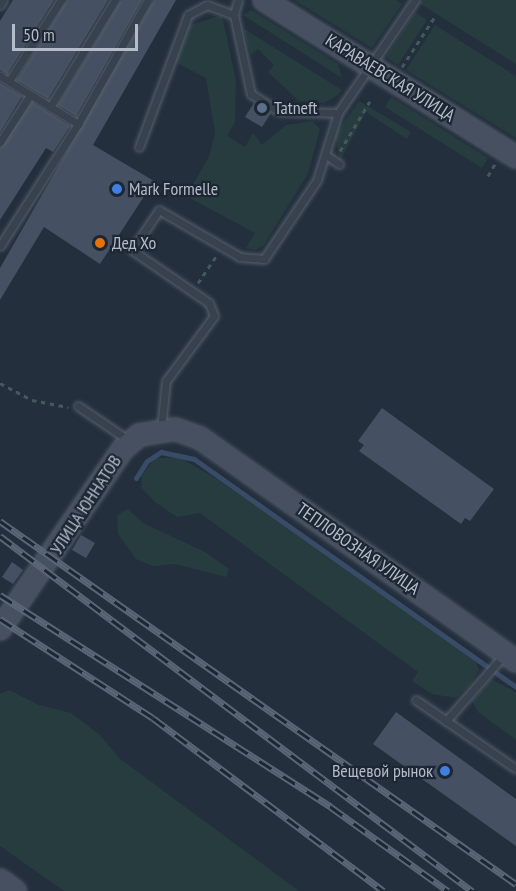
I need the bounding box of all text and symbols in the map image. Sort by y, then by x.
scale bar [15,12,141,50]
text: 50 m [23,23,55,46]
street label: КАРАВАЕВСКАЯ УЛИЦА [321,29,459,127]
place label: Tatneft [274,97,317,119]
marker: Tatneft [255,101,269,115]
place label: Mark Formelle [129,178,219,200]
marker: Mark Formelle [110,182,124,196]
place label: Дед Хо [112,232,157,254]
marker: Дед Хо [93,236,107,250]
street label: УЛИЦА ЮННАТОВ [46,451,126,559]
street label: ТЕПЛОВОЗНАЯ УЛИЦА [292,498,424,600]
place label: Вещевой рынок [332,760,433,782]
marker: Вещевой рынок [438,764,452,778]

